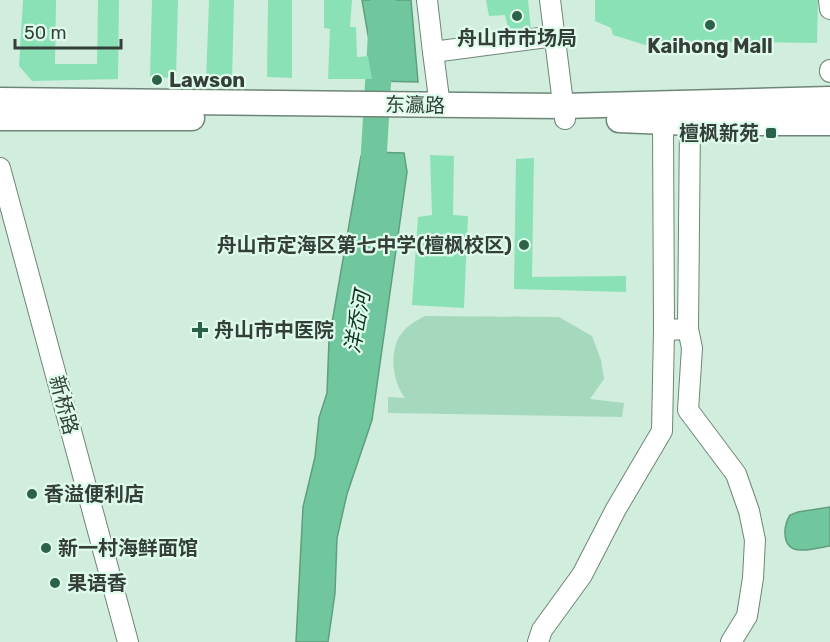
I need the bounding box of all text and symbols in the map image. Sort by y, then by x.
marker: 舟山市市场局 [510,9,524,23]
scale bar [15,12,122,50]
marker: Kaihong Mall [703,18,717,32]
text: 50 m [24,22,67,44]
place label: 舟山市市场局 [457,26,577,50]
place label: Kaihong Mall [647,34,773,58]
place label: Lawson [169,68,245,92]
marker: Lawson [150,73,164,87]
street label: 东瀛路 [385,92,445,118]
place label: 檀枫新苑 [679,121,759,145]
marker: 檀枫新苑 [764,126,778,140]
place label: 舟山市定海区第七中学(檀枫校区) [217,233,512,257]
marker: 舟山市定海区第七中学(檀枫校区) [517,238,531,252]
water label: 洋岙河 [339,285,375,355]
place label: 舟山市中医院 [214,318,334,342]
marker: 舟山市中医院 [191,321,209,339]
street label: 新桥路 [45,373,83,437]
place label: 香溢便利店 [44,482,144,506]
marker: 香溢便利店 [25,487,39,501]
place label: 新一村海鲜面馆 [58,536,198,560]
marker: 新一村海鲜面馆 [39,541,53,555]
place label: 果语香 [67,571,127,595]
marker: 果语香 [48,576,62,590]

